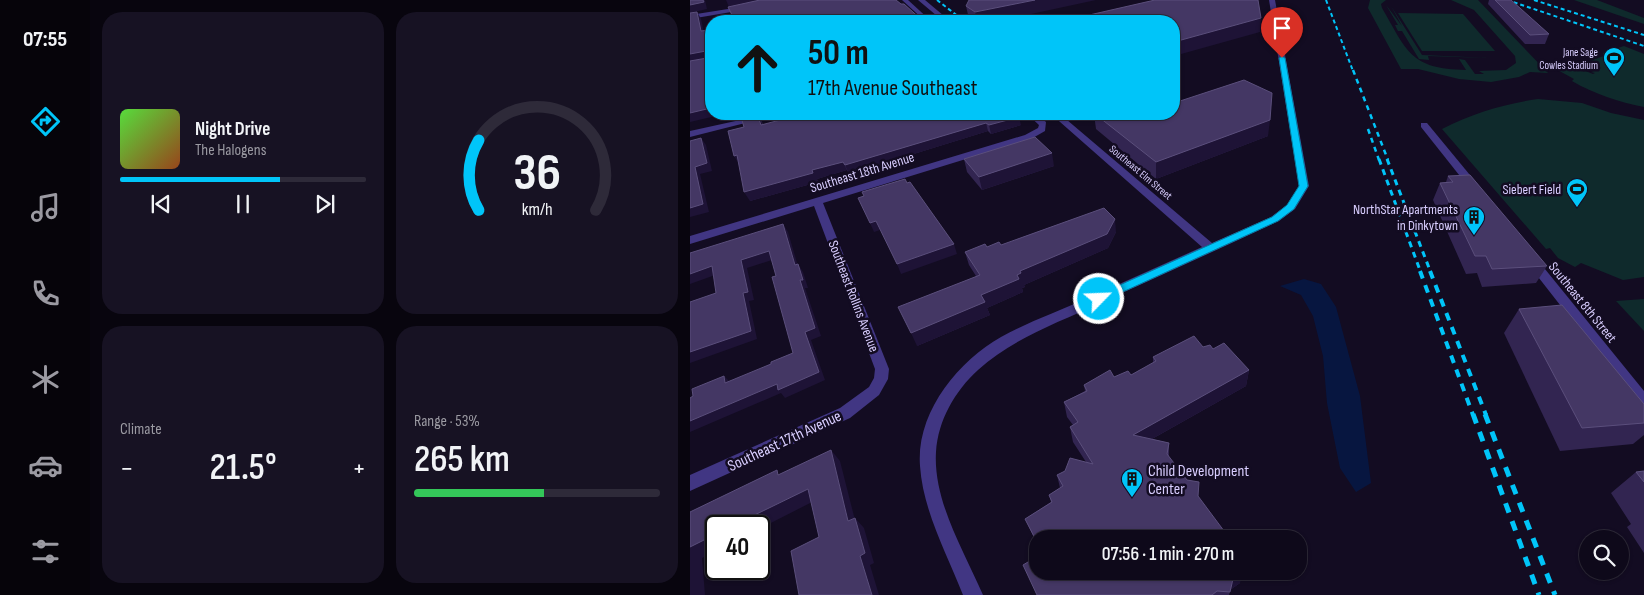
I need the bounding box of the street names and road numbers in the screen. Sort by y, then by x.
street label: Southeast Elm Street [1107,142,1175,203]
street label: Southeast 18th Avenue [808,149,916,196]
street label: Southeast Rollins Avenue [824,238,883,354]
street label: Southeast 8th Street [1545,259,1620,346]
street label: Southeast 17th Avenue [725,407,844,476]

